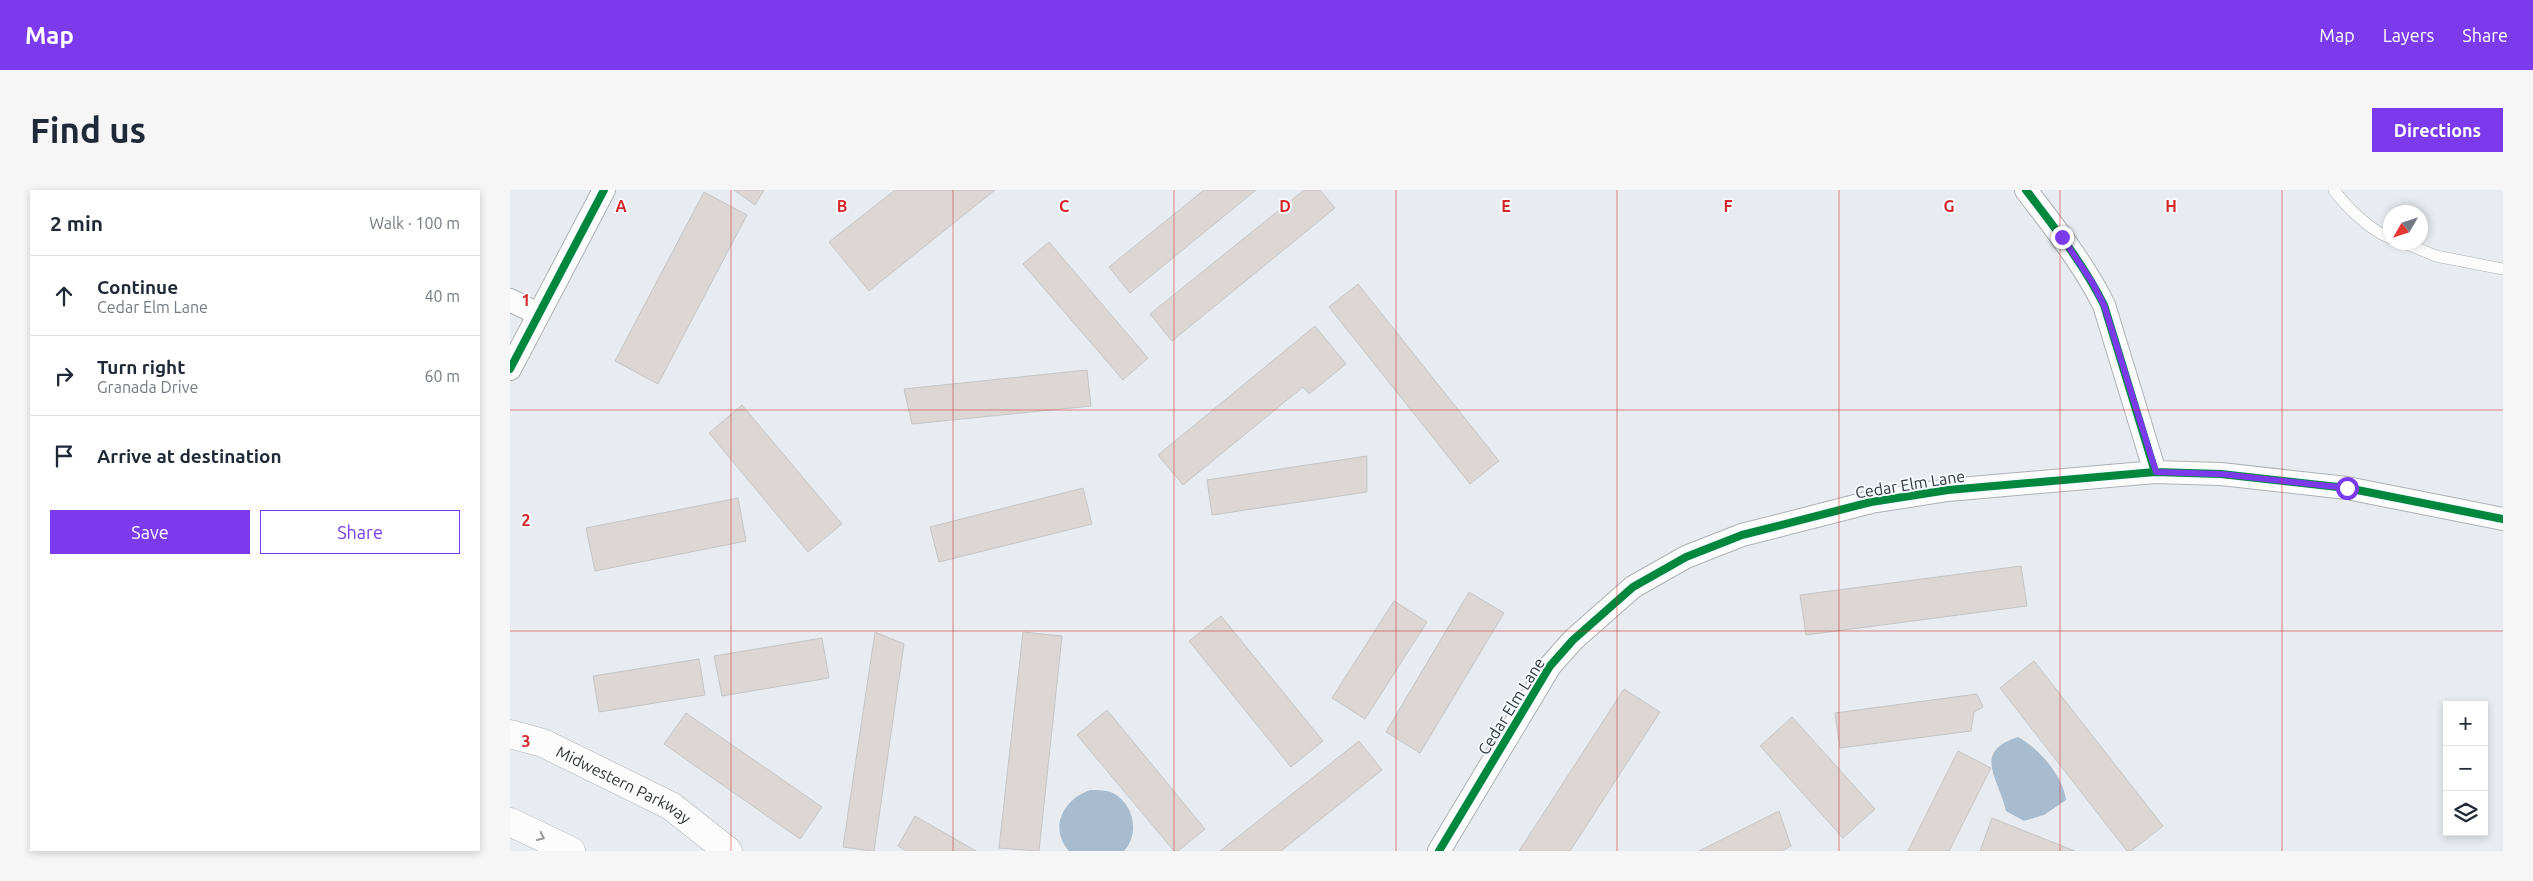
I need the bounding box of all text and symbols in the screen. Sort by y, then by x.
text: Map [25,22,74,49]
text: Map [2319,25,2355,45]
text: Layers [2383,25,2434,45]
text: Share [2462,25,2508,45]
button: Directions [2372,108,2503,152]
text: Find us [30,110,146,150]
text: A [615,197,627,215]
text: B [837,197,847,215]
text: C [1059,197,1069,215]
text: D [1279,197,1291,215]
text: E [1501,197,1511,215]
text: F [1724,197,1733,215]
text: G [1943,197,1955,215]
text: H [2165,197,2177,215]
north arrow [2383,205,2428,250]
text: 2 min [50,211,103,235]
text: Walk · 100 m [369,214,460,232]
route end [2051,226,2074,249]
text: Continue [97,276,178,298]
icon: ahead [50,282,78,310]
text: 40 m [424,287,460,305]
text: 1 [521,291,531,309]
text: Cedar Elm Lane [97,298,208,316]
text: Turn right [97,356,185,378]
icon: right [50,362,78,390]
text: 60 m [424,367,460,385]
text: Granada Drive [97,378,198,396]
icon: arrive [50,442,78,470]
text: Arrive at destination [97,445,282,467]
street label: Cedar Elm Lane [1854,466,1966,502]
route start [2336,477,2359,500]
button: Save [50,510,250,554]
button: Share [260,510,460,554]
text: 2 [521,511,531,529]
street label: Cedar Elm Lane [1474,654,1548,758]
map controls [2443,701,2488,836]
button: + [2443,701,2488,746]
text: 3 [521,732,531,750]
street label: Midwestern Parkway [553,742,695,827]
button: − [2443,746,2488,791]
button: layers [2443,791,2488,836]
one-way arrow [536,830,545,841]

